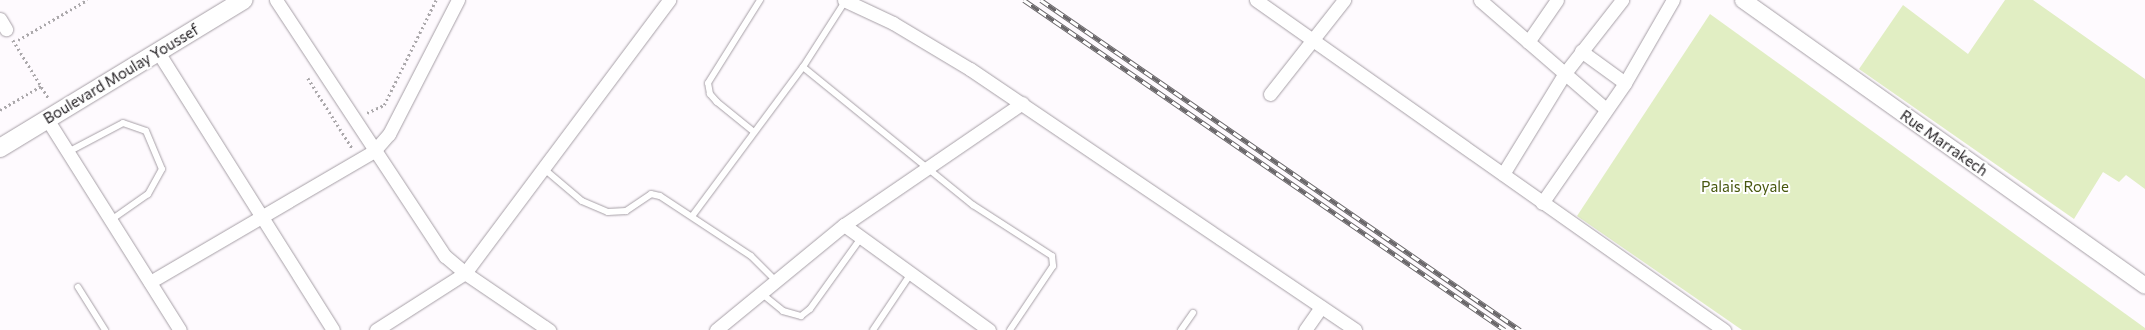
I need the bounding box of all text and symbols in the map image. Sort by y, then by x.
street label: Boulevard Moulay Youssef [40,20,202,128]
street label: Rue Marrakech [1897,106,1991,180]
park label: Palais Royale [1701,178,1789,196]

